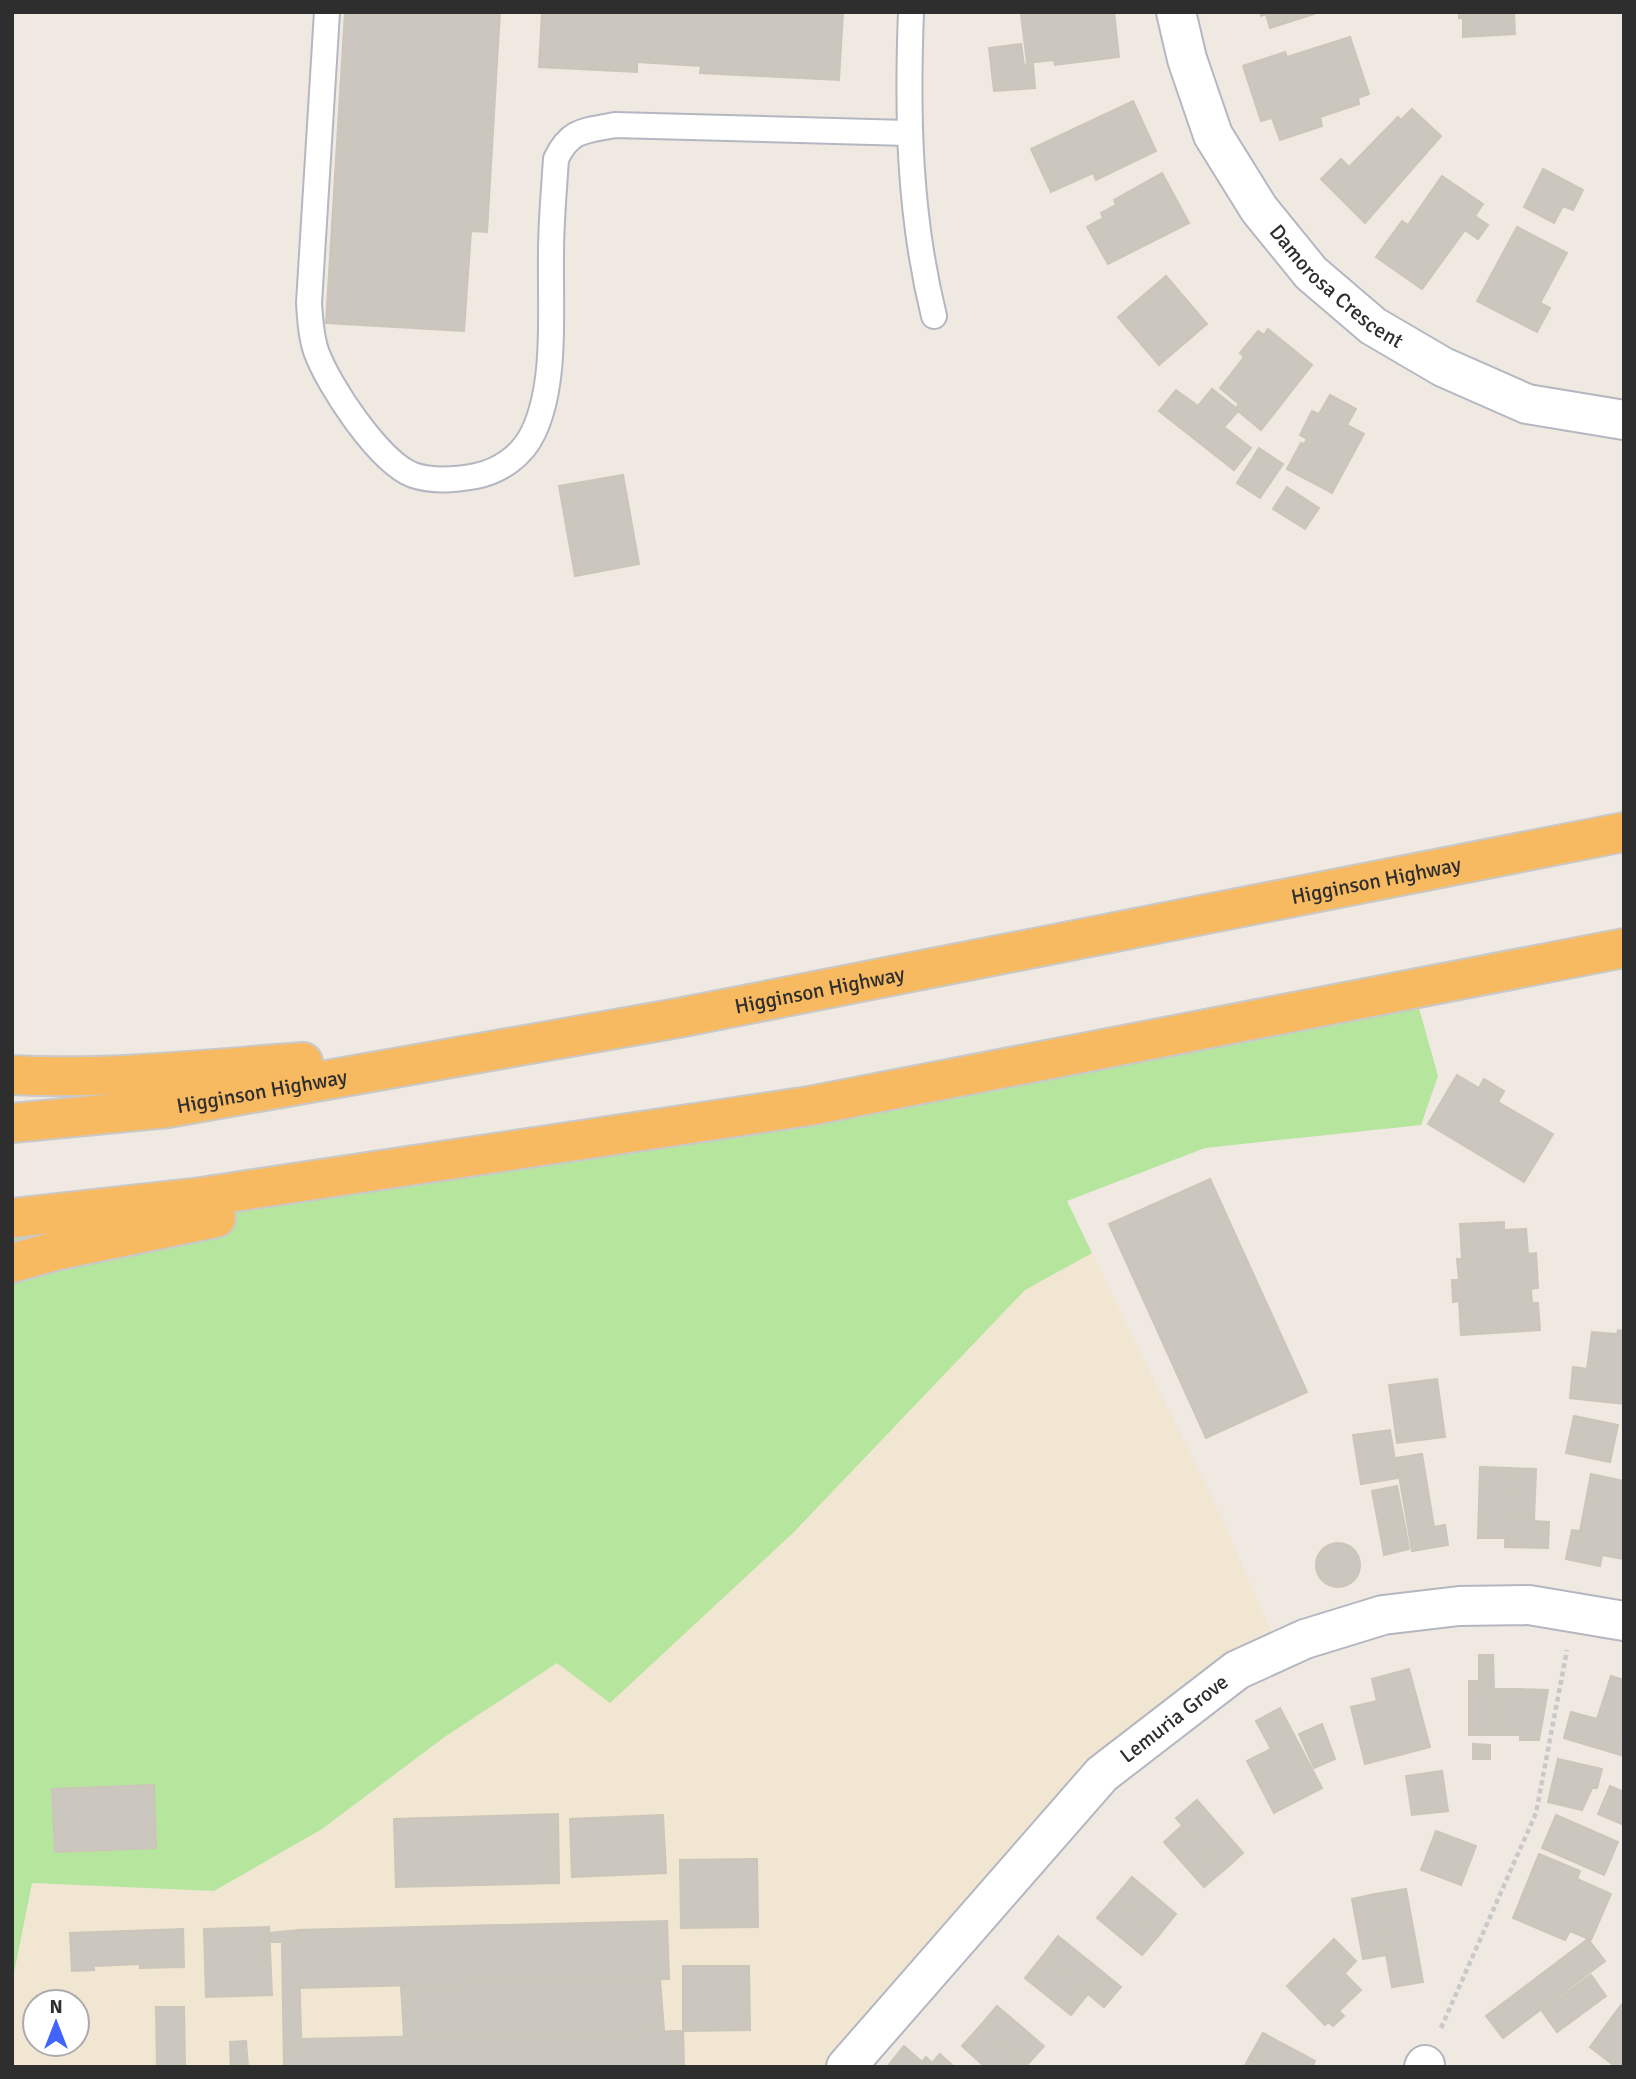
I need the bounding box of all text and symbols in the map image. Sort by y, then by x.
street label: Damorosa Crescent [1264,219,1408,354]
street label: Higginson Highway [1289,851,1463,910]
street label: Higginson Highway [732,961,907,1020]
street label: Higginson Highway [175,1064,349,1119]
street label: Lemuria Grove [1115,1669,1233,1768]
north arrow [21,1988,91,2058]
text: N [49,1995,63,2019]

